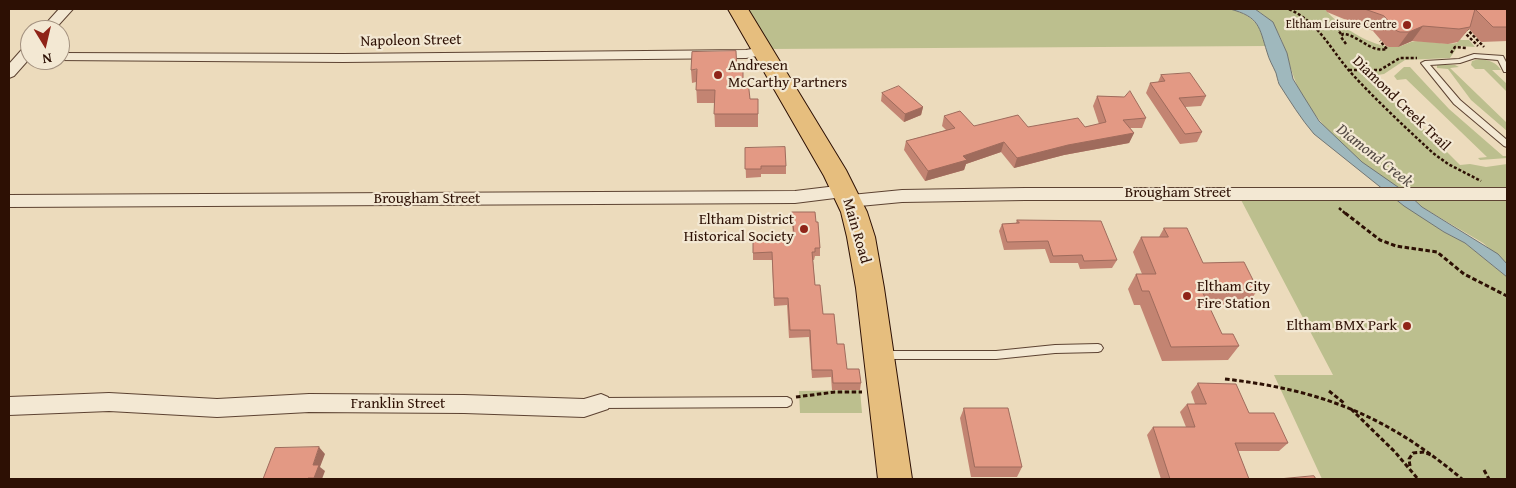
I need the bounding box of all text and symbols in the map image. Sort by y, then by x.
place label: Eltham Leisure Centre [1286,18,1397,32]
marker: Eltham Leisure Centre [1401,19,1413,31]
north arrow [20,20,70,70]
street label: Napoleon Street [360,31,462,51]
text: N [41,48,53,69]
street label: Diamond Creek Trail [1348,53,1454,155]
place label: Andresen McCarthy Partners [728,57,847,92]
marker: Andresen McCarthy Partners [712,69,724,81]
water label: Diamond Creek [1332,120,1416,192]
street label: Brougham Street [1125,184,1231,202]
street label: Brougham Street [374,190,480,208]
street label: Main Road [838,196,874,266]
place label: Eltham District Historical Society [684,211,794,246]
marker: Eltham District Historical Society [798,223,810,235]
place label: Eltham City Fire Station [1197,278,1270,313]
marker: Eltham City Fire Station [1181,290,1193,302]
place label: Eltham BMX Park [1286,317,1397,335]
marker: Eltham BMX Park [1401,320,1413,332]
street label: Franklin Street [351,395,445,413]

